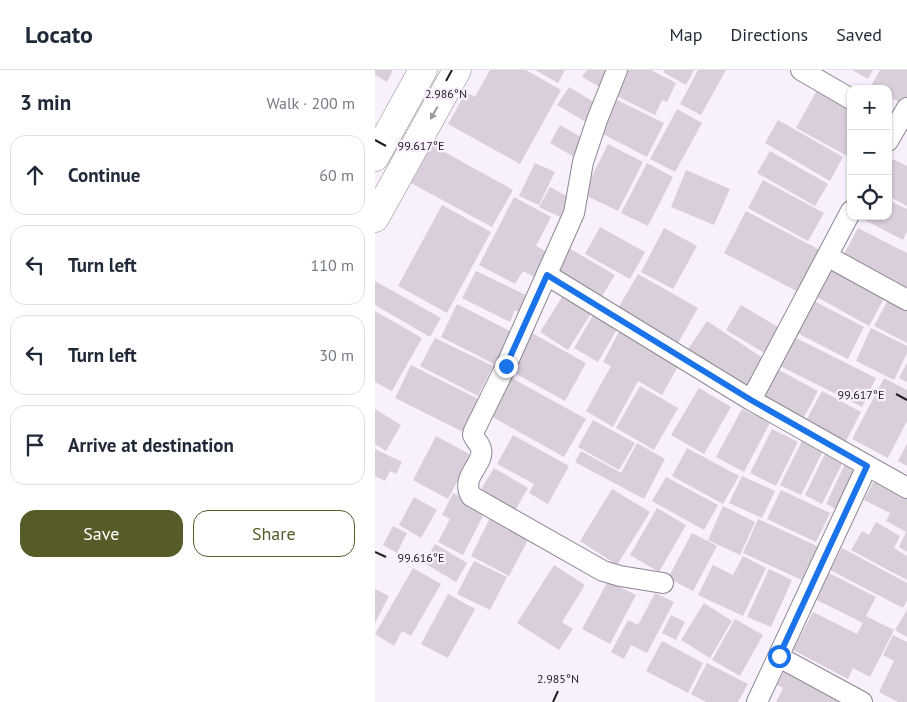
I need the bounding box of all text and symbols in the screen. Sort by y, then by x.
text: Locato [25,19,93,50]
text: Map [670,23,702,46]
text: Directions [730,23,808,46]
text: Saved [836,23,882,46]
map controls [847,85,892,220]
button: + [847,85,892,130]
text: 2.986°N [425,86,467,101]
text: 3 min [20,89,71,116]
text: Walk · 200 m [266,93,355,113]
one-way arrow [429,106,438,119]
button: − [847,130,892,175]
text: 99.617°E [398,138,444,153]
icon: ahead [21,161,49,189]
text: Continue [68,163,140,187]
text: 60 m [319,165,354,185]
button: locate [847,175,892,220]
icon: left [21,251,49,279]
text: Turn left [68,253,137,277]
text: 110 m [311,255,354,275]
icon: left [21,341,49,369]
text: Turn left [68,343,137,367]
text: 30 m [319,345,354,365]
route end [495,355,518,378]
text: 99.617°E [838,387,884,402]
icon: arrive [21,431,49,459]
text: Arrive at destination [68,433,234,457]
button: Save [20,510,183,557]
button: Share [193,510,355,557]
text: 99.616°E [398,550,444,565]
route start [768,645,791,668]
text: 2.985°N [537,671,579,686]

